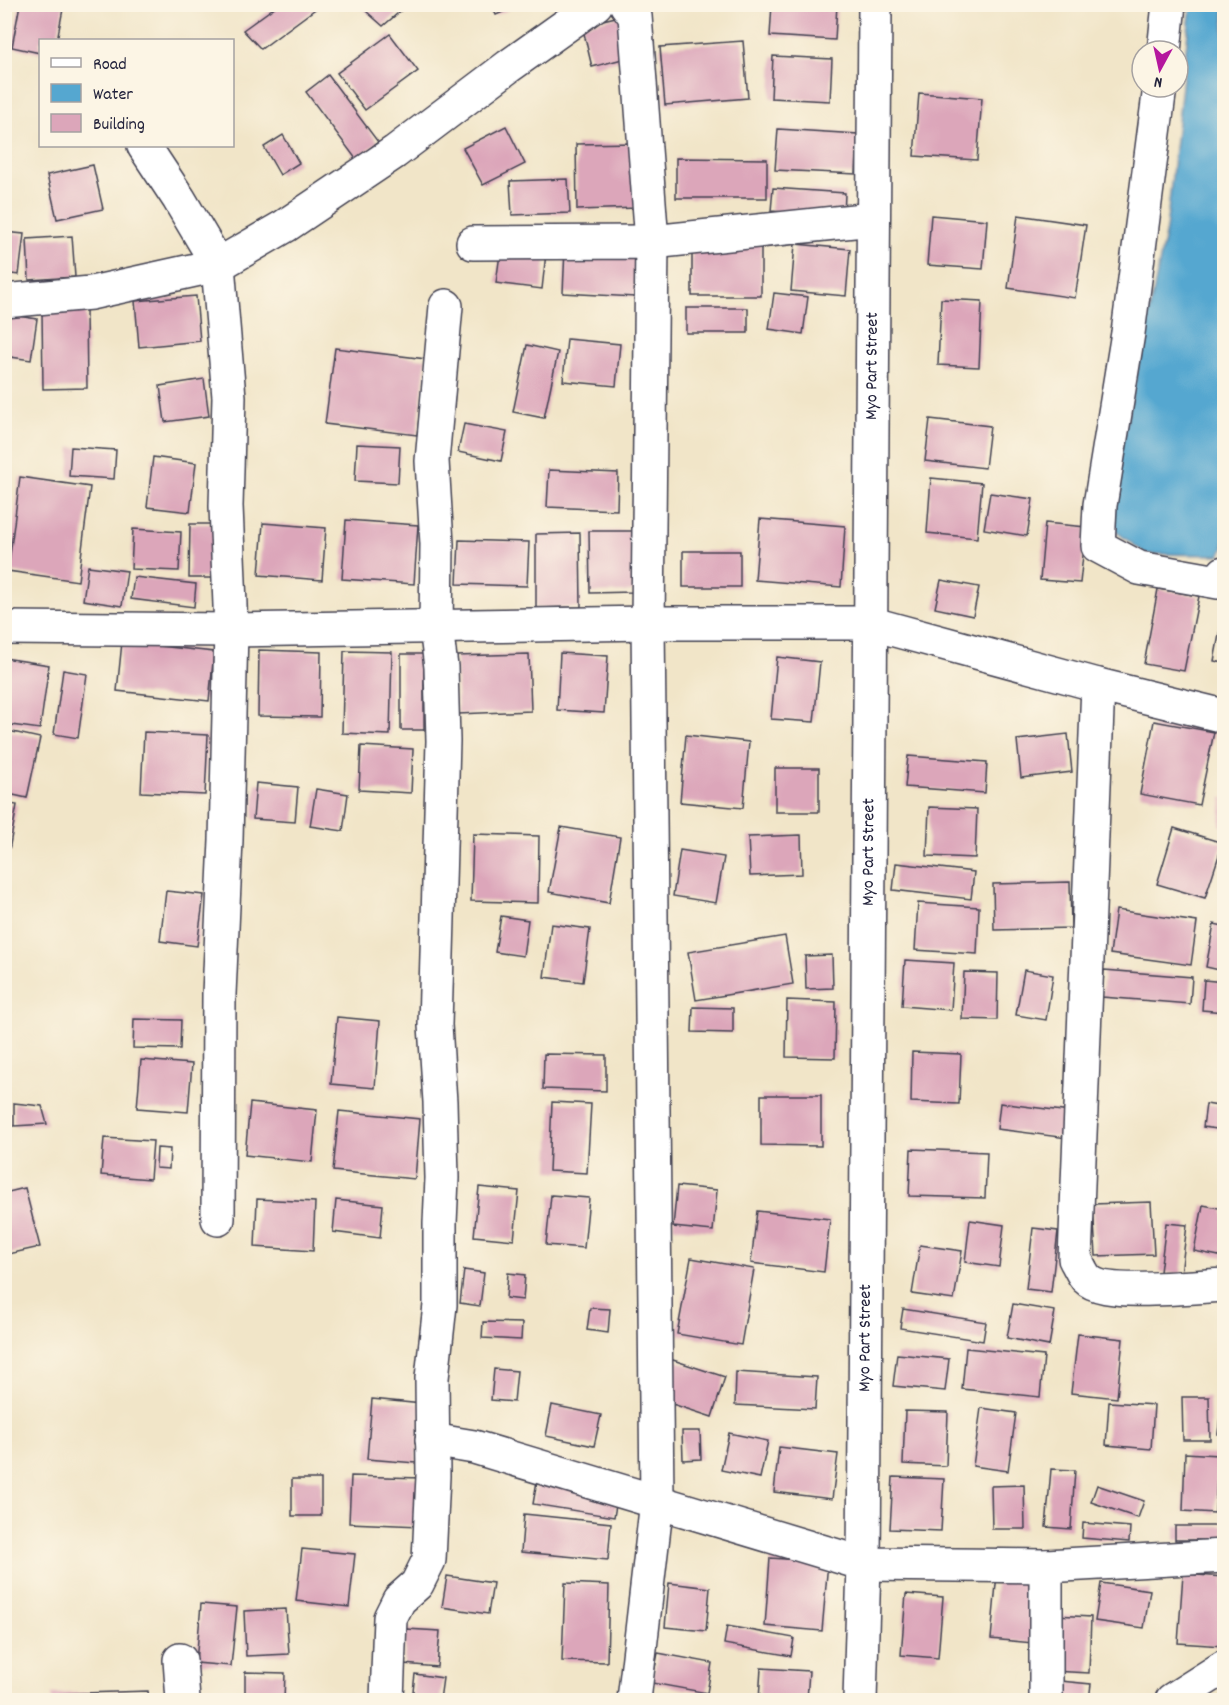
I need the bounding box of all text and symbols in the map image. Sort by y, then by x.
legend [39,39,234,147]
north arrow [1130,39,1190,99]
text: Road [93,53,127,78]
text: N [1153,69,1164,93]
text: Water [93,83,133,108]
text: Building [93,113,145,138]
street label: Myo Part Street [860,312,885,420]
street label: Myo Part Street [856,798,882,906]
street label: Myo Part Street [853,1284,878,1392]

